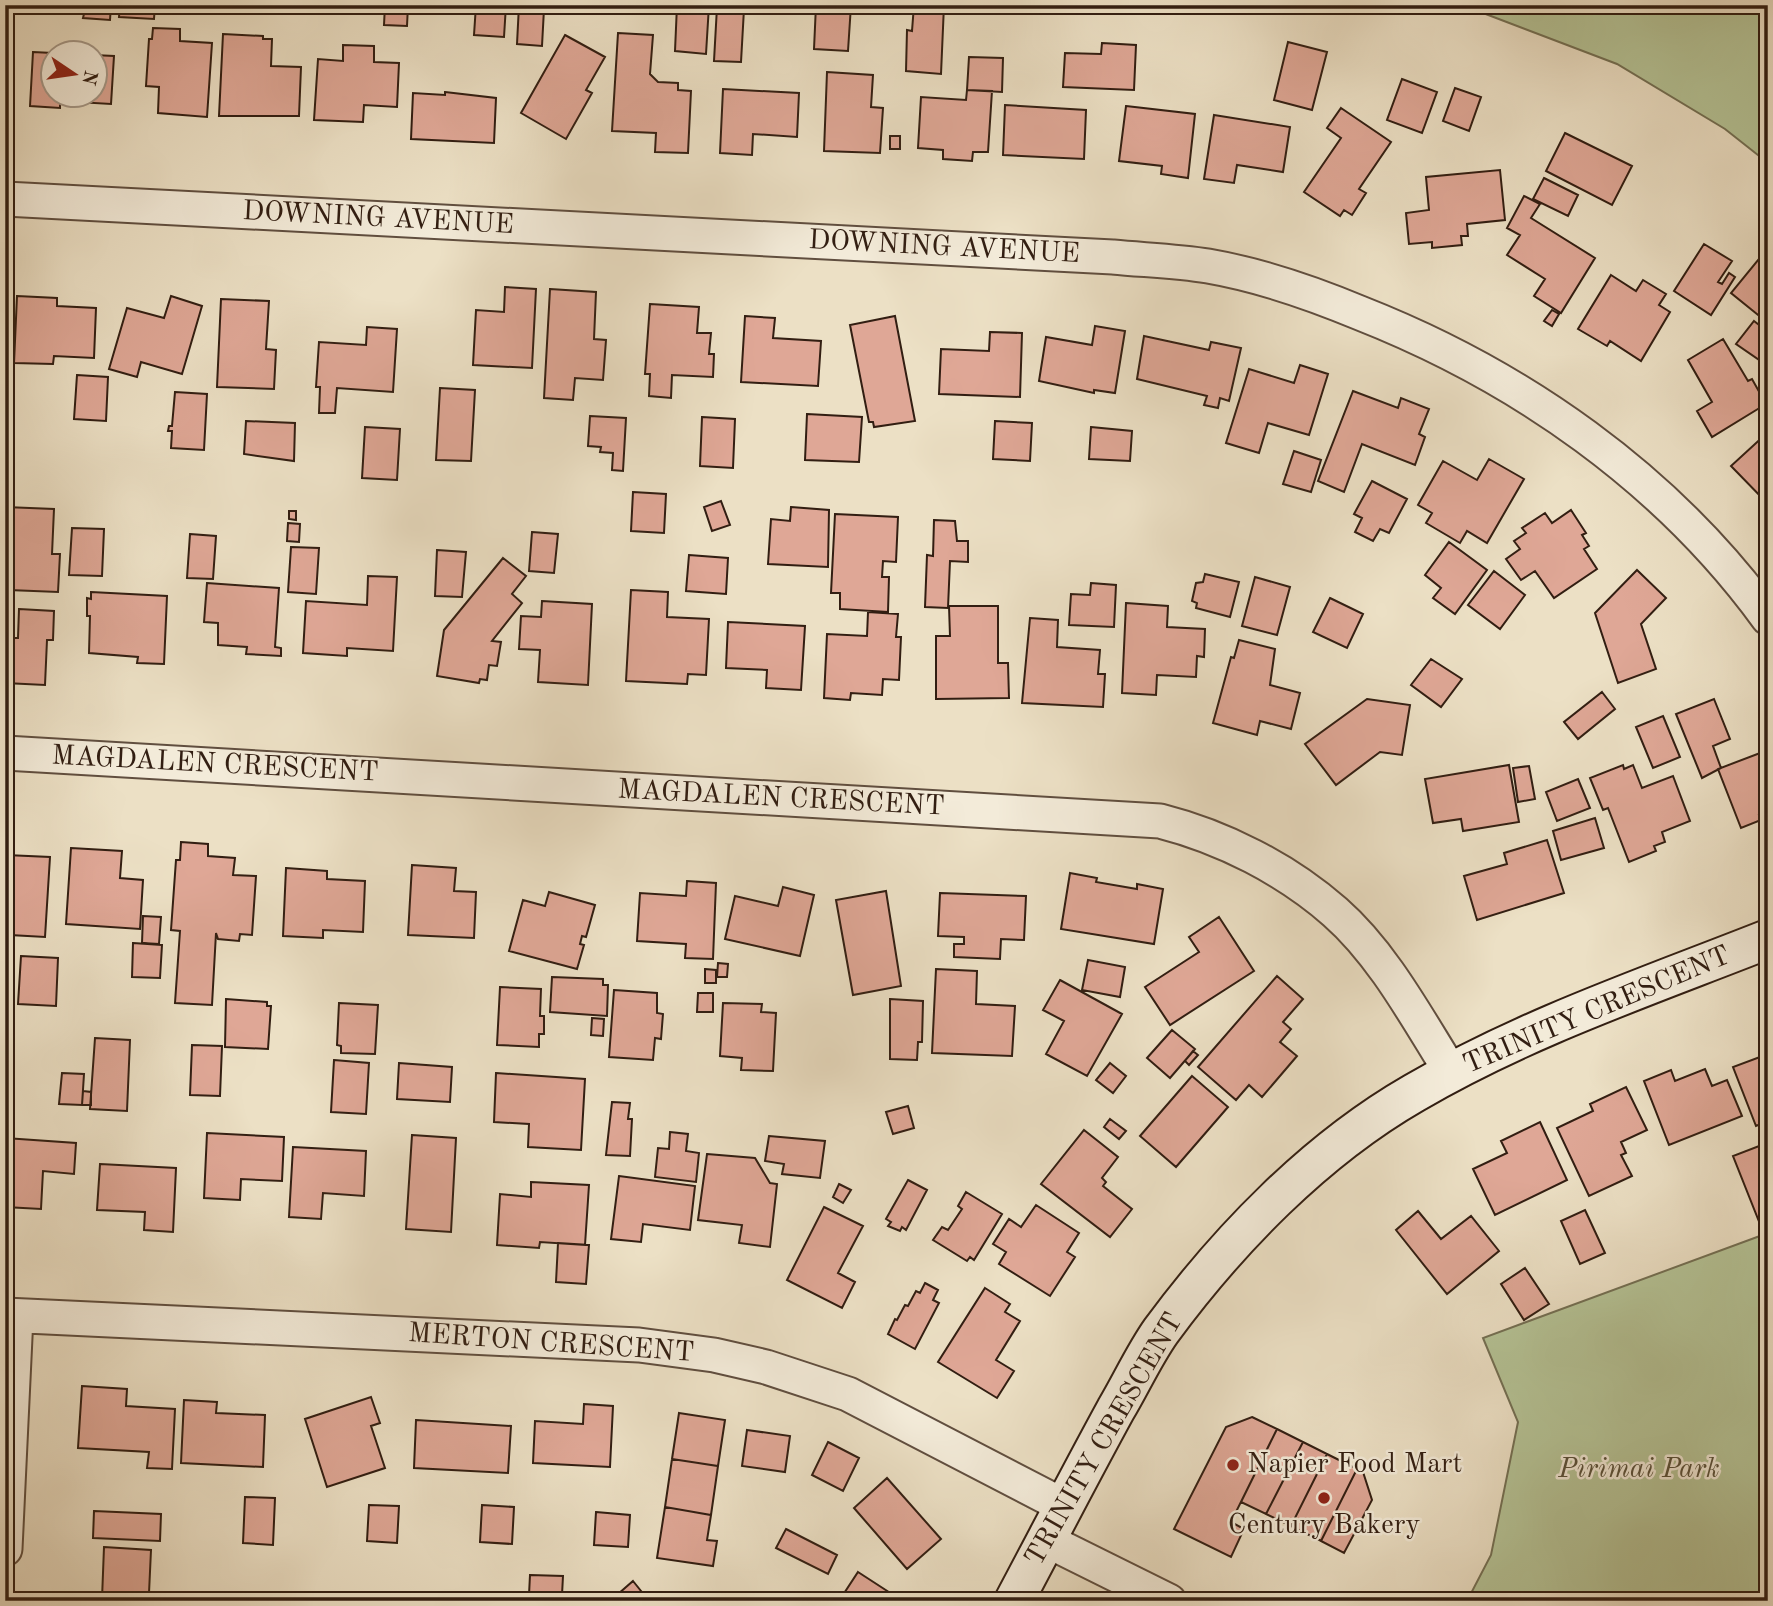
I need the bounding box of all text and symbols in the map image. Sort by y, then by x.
north arrow [38,38,108,108]
text: N [77,68,99,87]
street label: DOWNING AVENUE [242,198,514,240]
street label: DOWNING AVENUE [808,227,1080,269]
street label: MAGDALEN CRESCENT [51,742,379,788]
street label: MAGDALEN CRESCENT [617,776,945,822]
street label: TRINITY CRESCENT [1459,942,1735,1080]
street label: TRINITY CRESCENT [1021,1309,1189,1571]
street label: MERTON CRESCENT [407,1320,695,1368]
place label: Napier Food Mart [1247,1451,1462,1479]
park label: Pirimai Park [1557,1456,1720,1484]
marker: Napier Food Mart [1225,1457,1241,1473]
marker: Century Bakery [1316,1490,1332,1506]
place label: Century Bakery [1228,1512,1420,1540]

